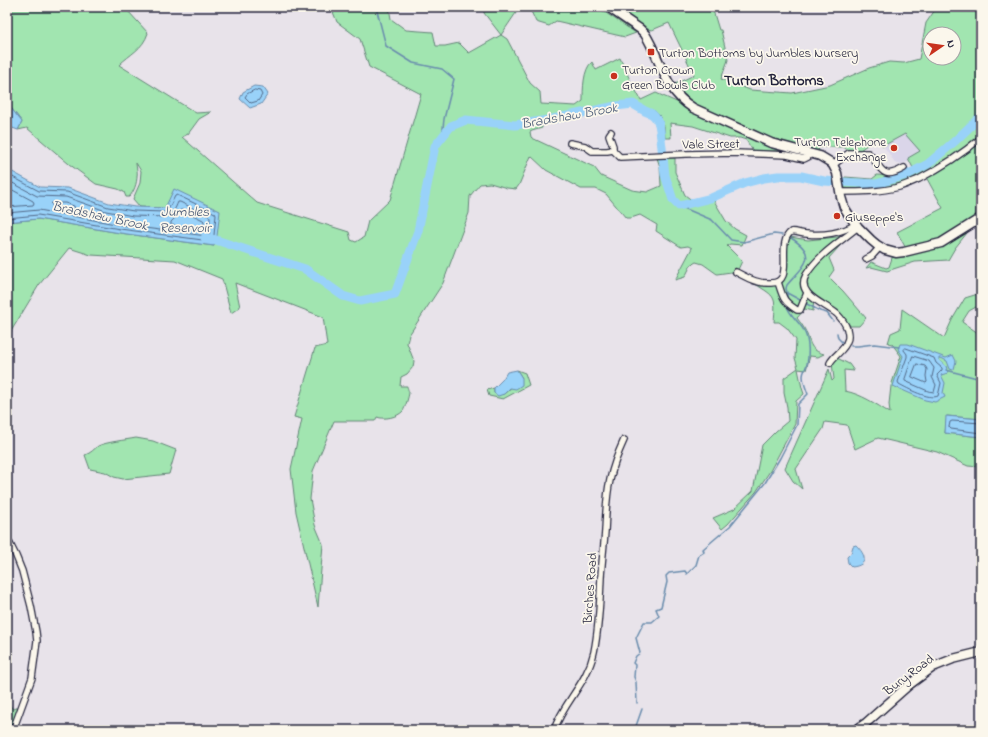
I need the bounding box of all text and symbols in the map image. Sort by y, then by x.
north arrow [922,26,962,66]
text: N [942,39,959,49]
place label: Turton Bottoms by Jumbles Nursery [659,44,858,64]
marker: Turton Bottoms by Jumbles Nursery [646,47,656,57]
place label: Turton Crown Green Bowls Club [622,61,715,95]
district label: Turton Bottoms [724,70,824,92]
marker: Turton Crown Green Bowls Club [609,71,619,81]
water label: Bradshaw Brook [520,98,620,135]
place label: Turton Telephone Exchange [794,133,886,168]
street label: Vale Street [681,134,740,155]
marker: Turton Telephone Exchange [889,143,899,153]
water label: Bradshaw Brook [50,196,150,237]
water label: Jumbles Reservoir [159,202,212,239]
place label: Giuseppe's [845,208,904,227]
marker: Giuseppe's [832,211,842,221]
street label: Birches Road [578,551,602,625]
street label: Bury Road [879,649,939,702]

